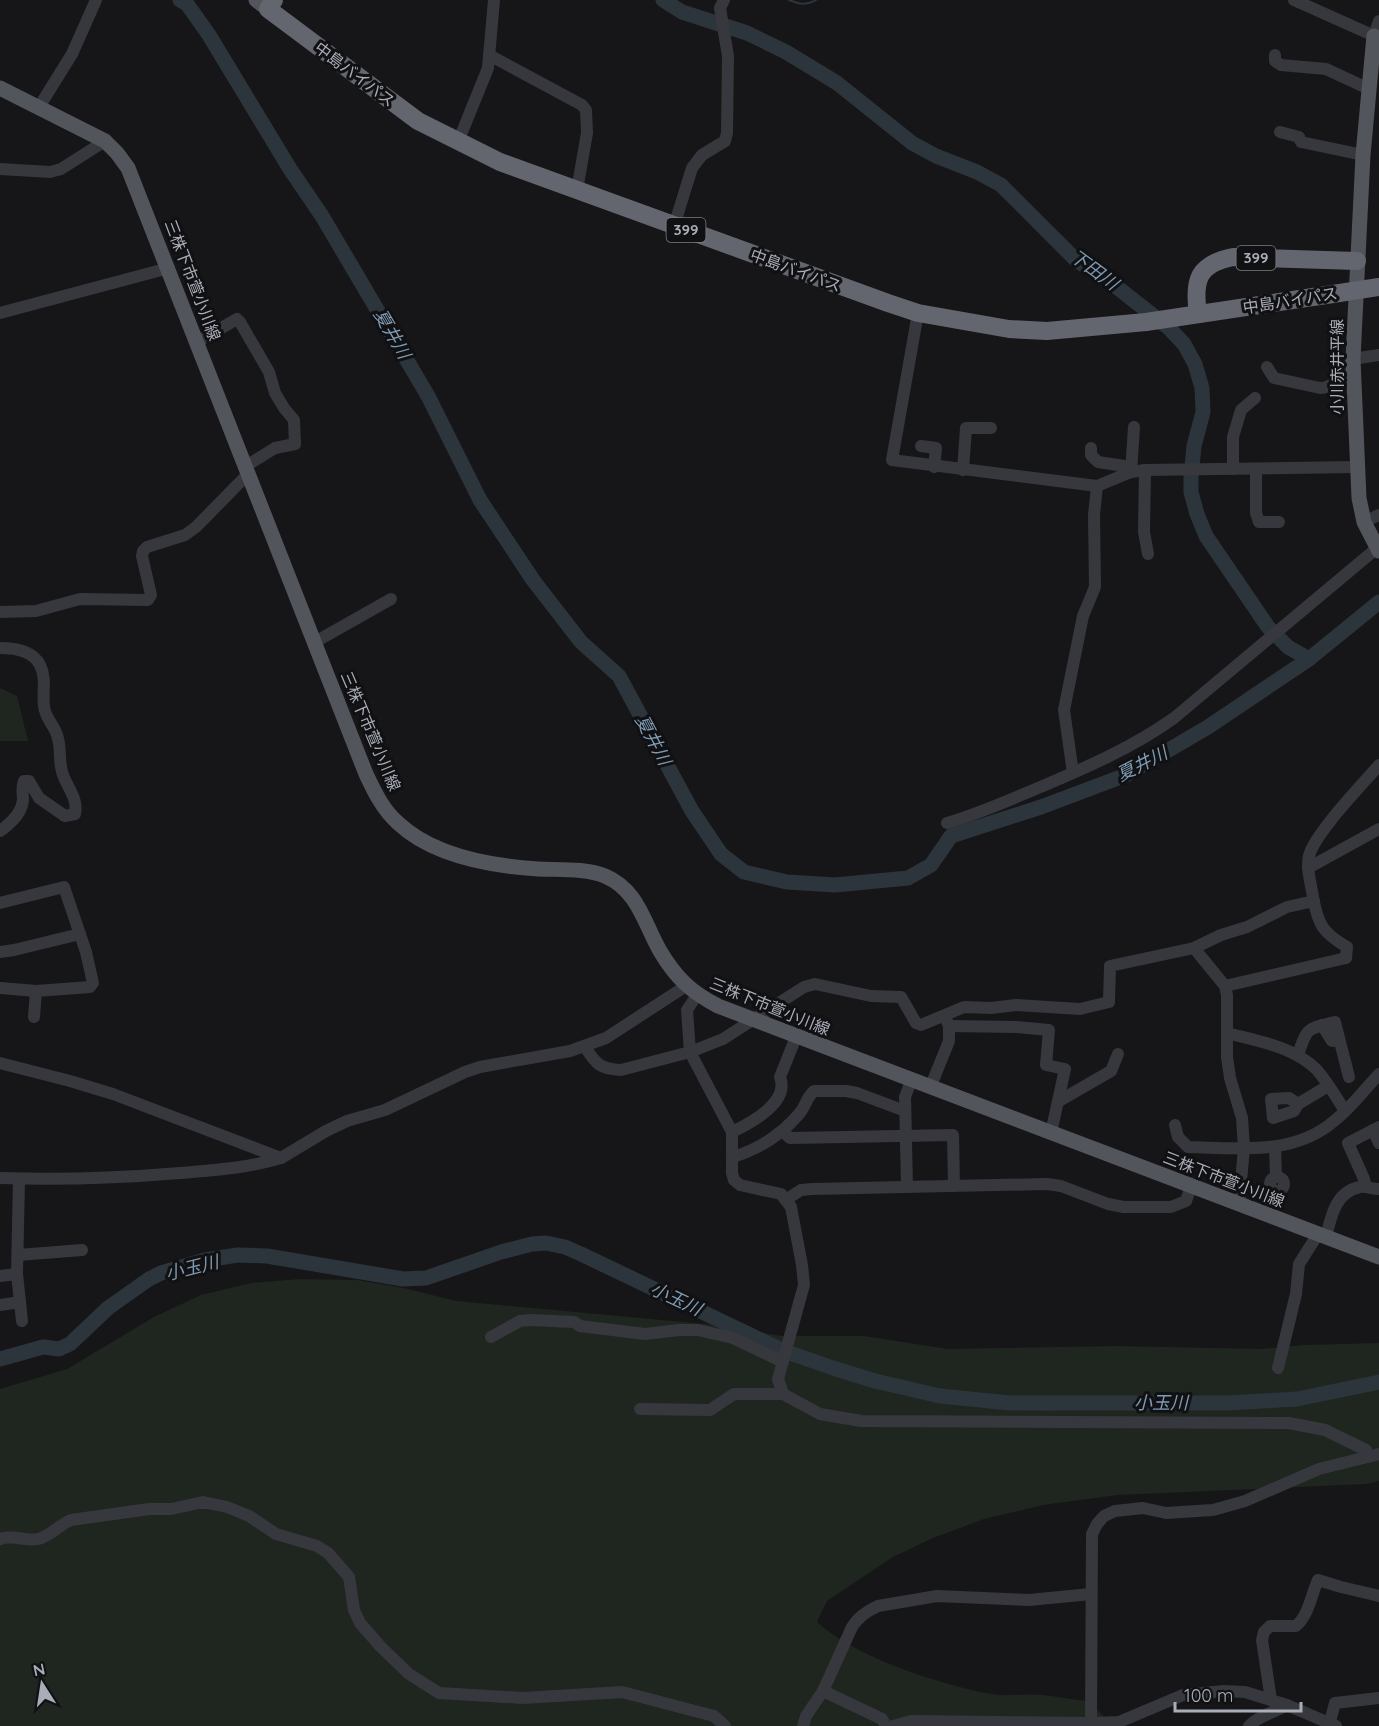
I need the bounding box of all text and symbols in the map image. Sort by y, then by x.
street label: 中島バイパス [311,37,399,111]
street label: 三株下市萱小川線 [161,217,225,343]
road number: 399 [666,218,706,242]
street label: 中島バイパス [748,244,844,296]
water label: 下田川 [1066,244,1125,296]
road number: 399 [1236,246,1276,270]
street label: 中島バイパス [1241,283,1339,317]
water label: 夏井川 [369,305,417,365]
street label: 小川赤井平線 [1327,319,1347,415]
street label: 三株下市萱小川線 [337,668,405,794]
water label: 夏井川 [631,711,677,771]
water label: 夏井川 [1112,740,1173,786]
street label: 三株下市萱小川線 [707,973,833,1039]
street label: 三株下市萱小川線 [1161,1147,1287,1211]
water label: 小玉川 [163,1249,223,1285]
water label: 小玉川 [647,1277,707,1321]
water label: 小玉川 [1134,1391,1190,1414]
north arrow [12,1654,72,1714]
text: N [31,1658,47,1680]
scale bar [1175,1675,1301,1713]
text: 100 m [1184,1684,1233,1707]

